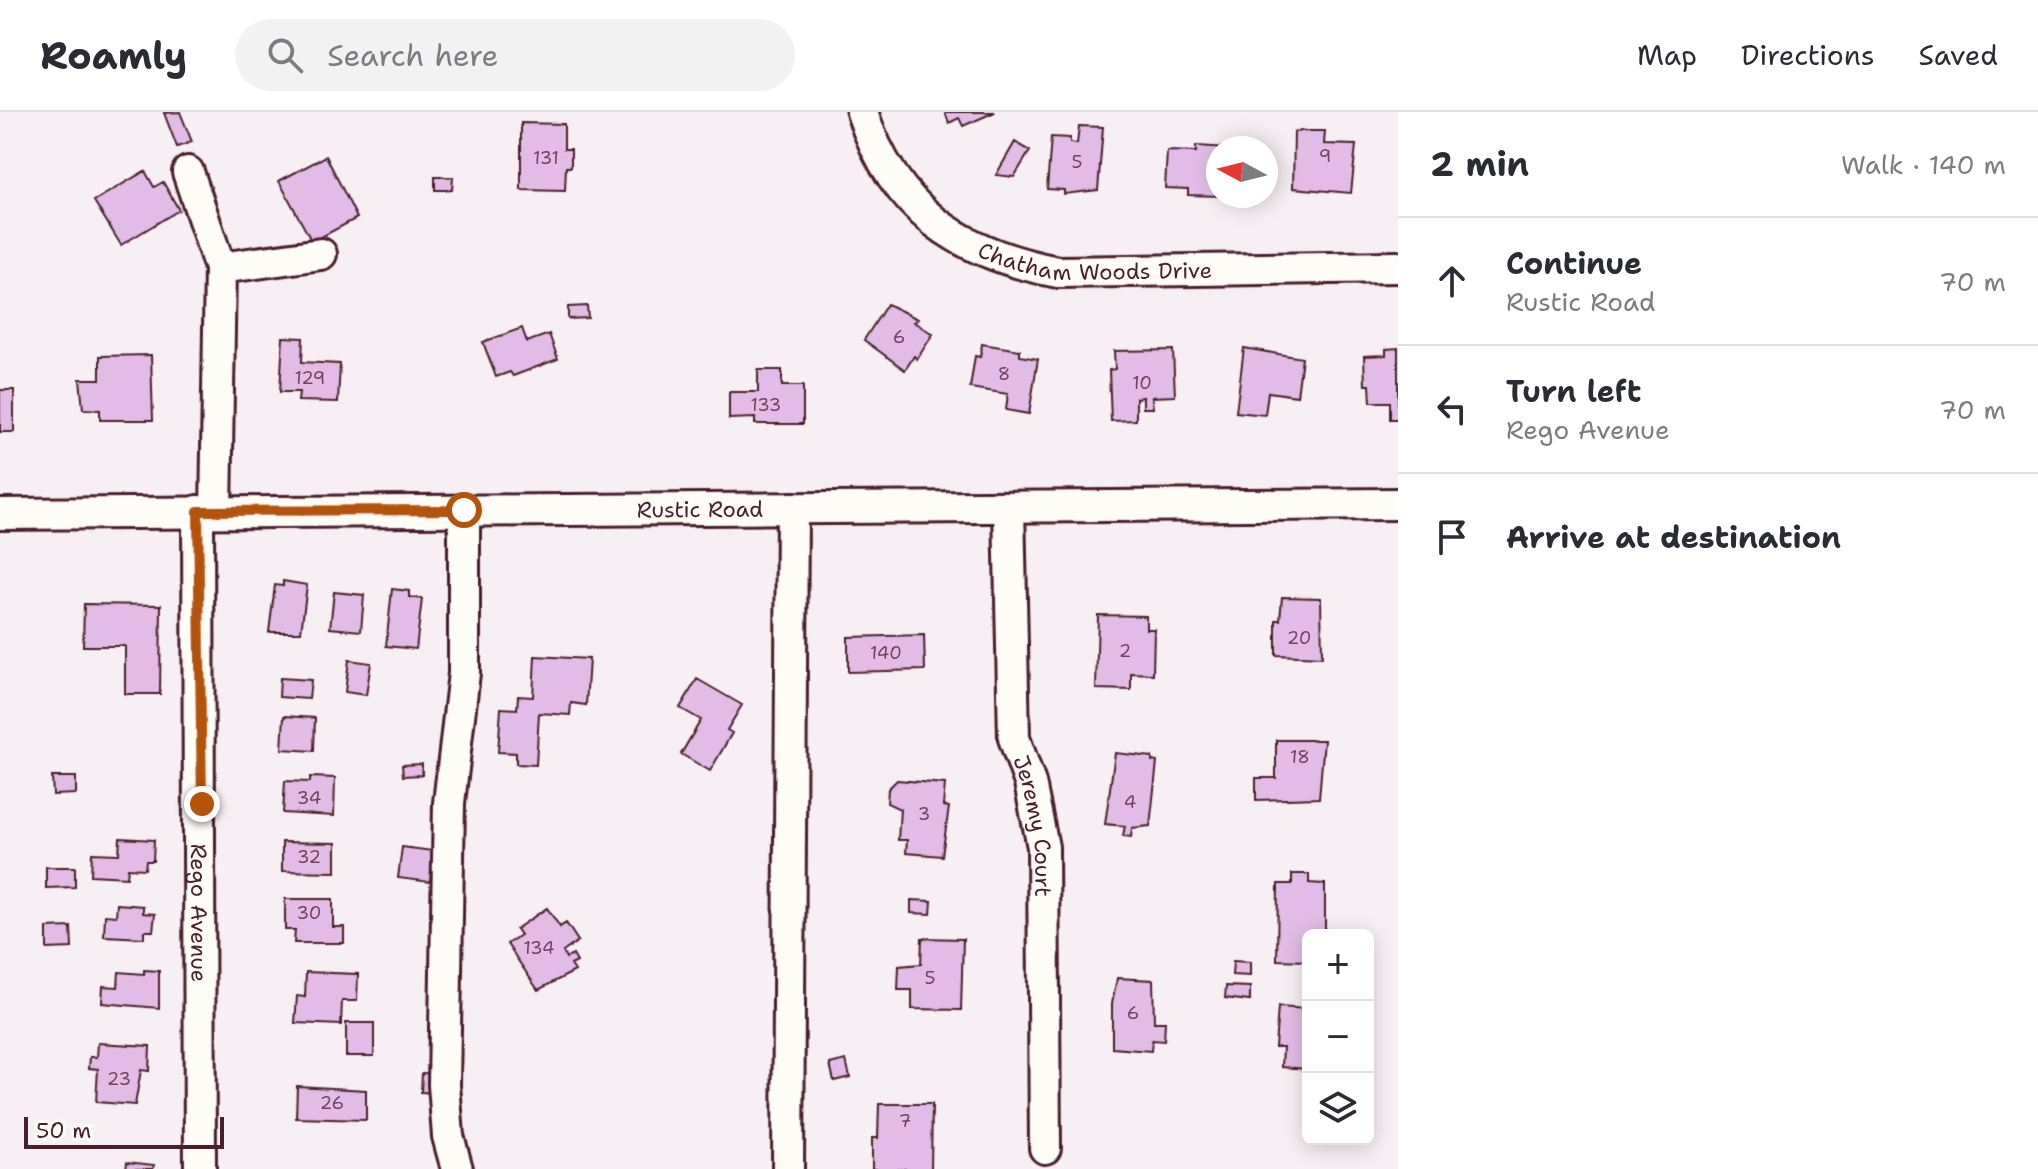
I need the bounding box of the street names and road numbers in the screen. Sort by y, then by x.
street label: Chatham Woods Drive [974,236,1212,287]
street label: Rustic Road [637,495,763,524]
street label: Jeremy Court [1006,751,1058,897]
street label: Rego Avenue [184,844,213,982]

